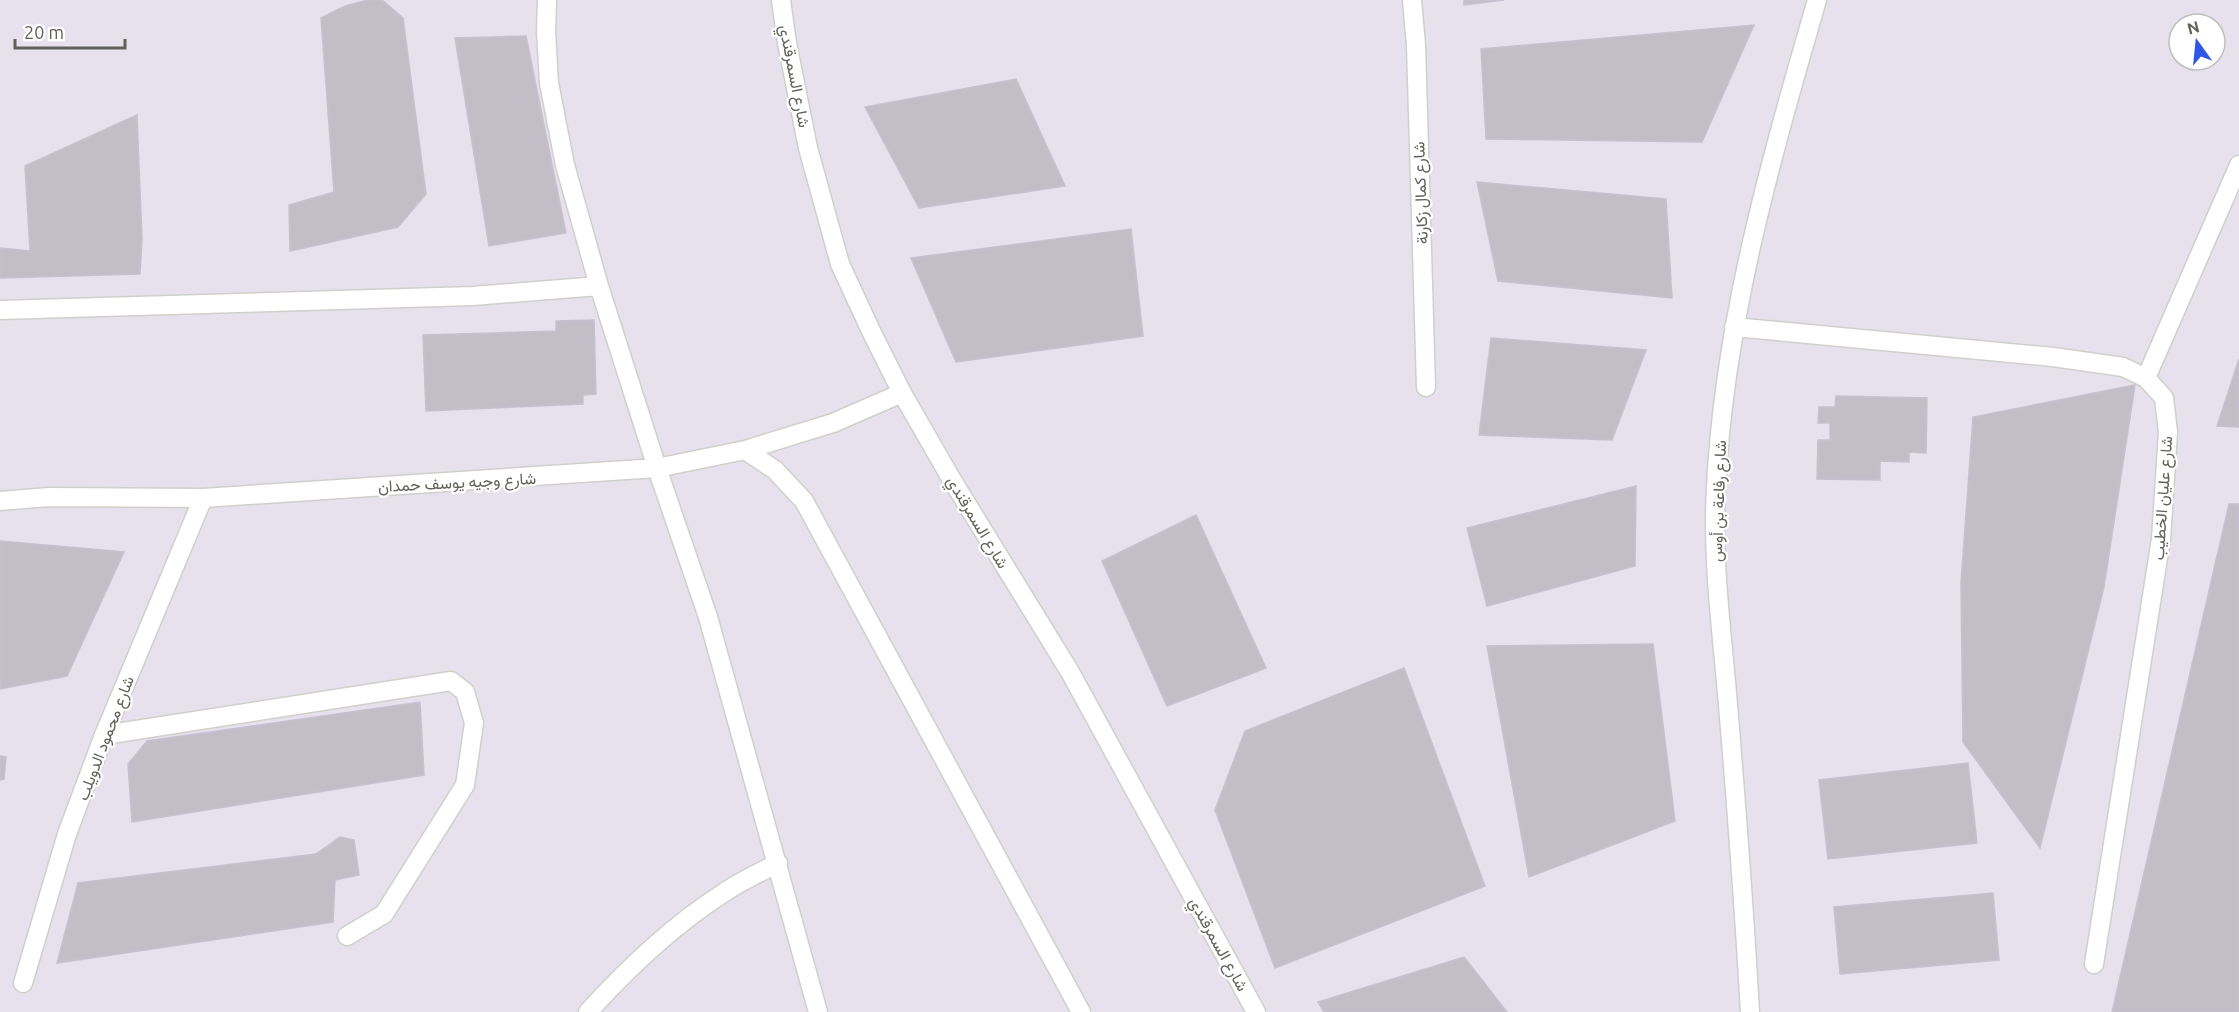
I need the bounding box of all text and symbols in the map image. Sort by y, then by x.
scale bar [15,12,124,50]
north arrow [2167,12,2227,72]
text: N [2185,17,2201,38]
text: 20 m [24,22,64,42]
street label: شارع السمرقندي [771,23,814,130]
street label: شارع كمال زكارنة [1409,141,1434,245]
street label: شارع عليان الخطيب [2149,435,2178,561]
street label: شارع رفاعة بن أوس [1707,440,1732,562]
street label: شارع وجيه يوسف حمدان [377,469,537,498]
street label: شارع السمرقندي [939,473,1013,574]
street label: شارع محمود الدويلب [73,673,140,804]
street label: شارع السمرقندي [1181,894,1252,996]

